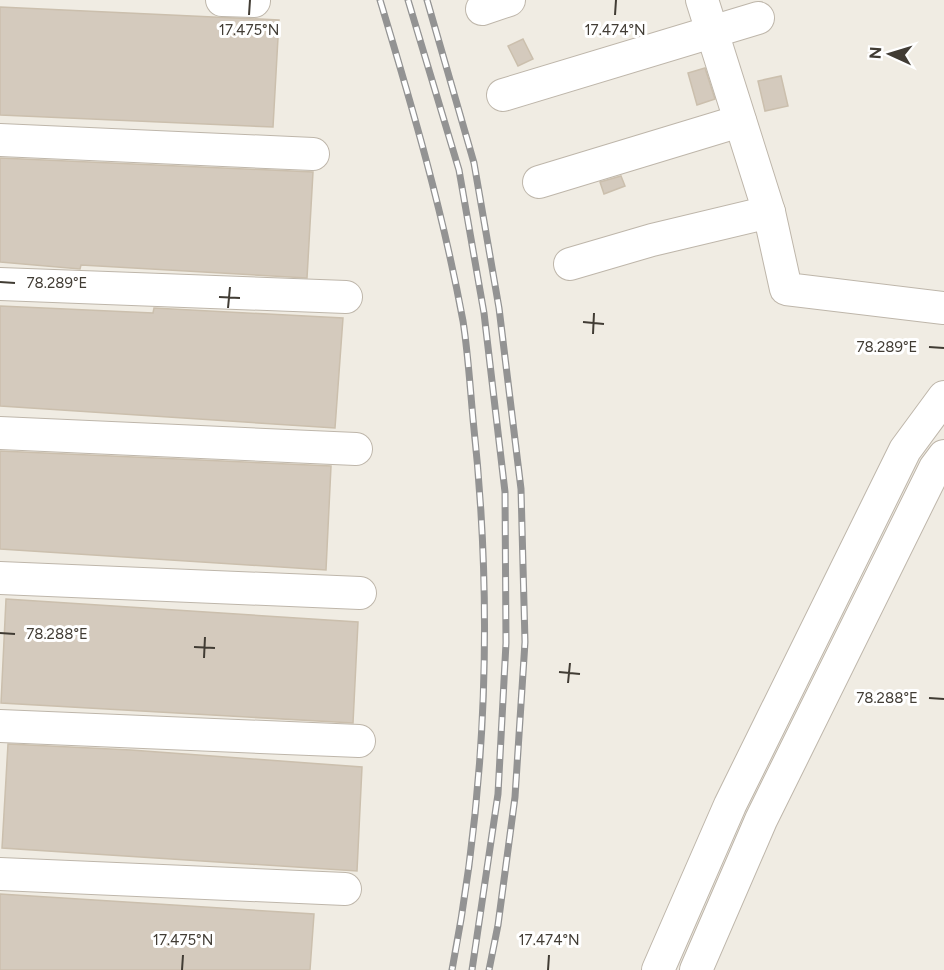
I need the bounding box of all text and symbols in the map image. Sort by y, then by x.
text: 17.475°N [219,21,279,39]
text: 17.474°N [584,21,646,39]
north arrow [860,24,920,84]
text: N [866,46,885,60]
text: 78.289°E [27,274,87,292]
text: 78.289°E [857,338,917,356]
text: 78.288°E [26,625,88,643]
text: 78.288°E [856,689,918,707]
text: 17.475°N [153,931,213,949]
text: 17.474°N [518,931,580,949]

